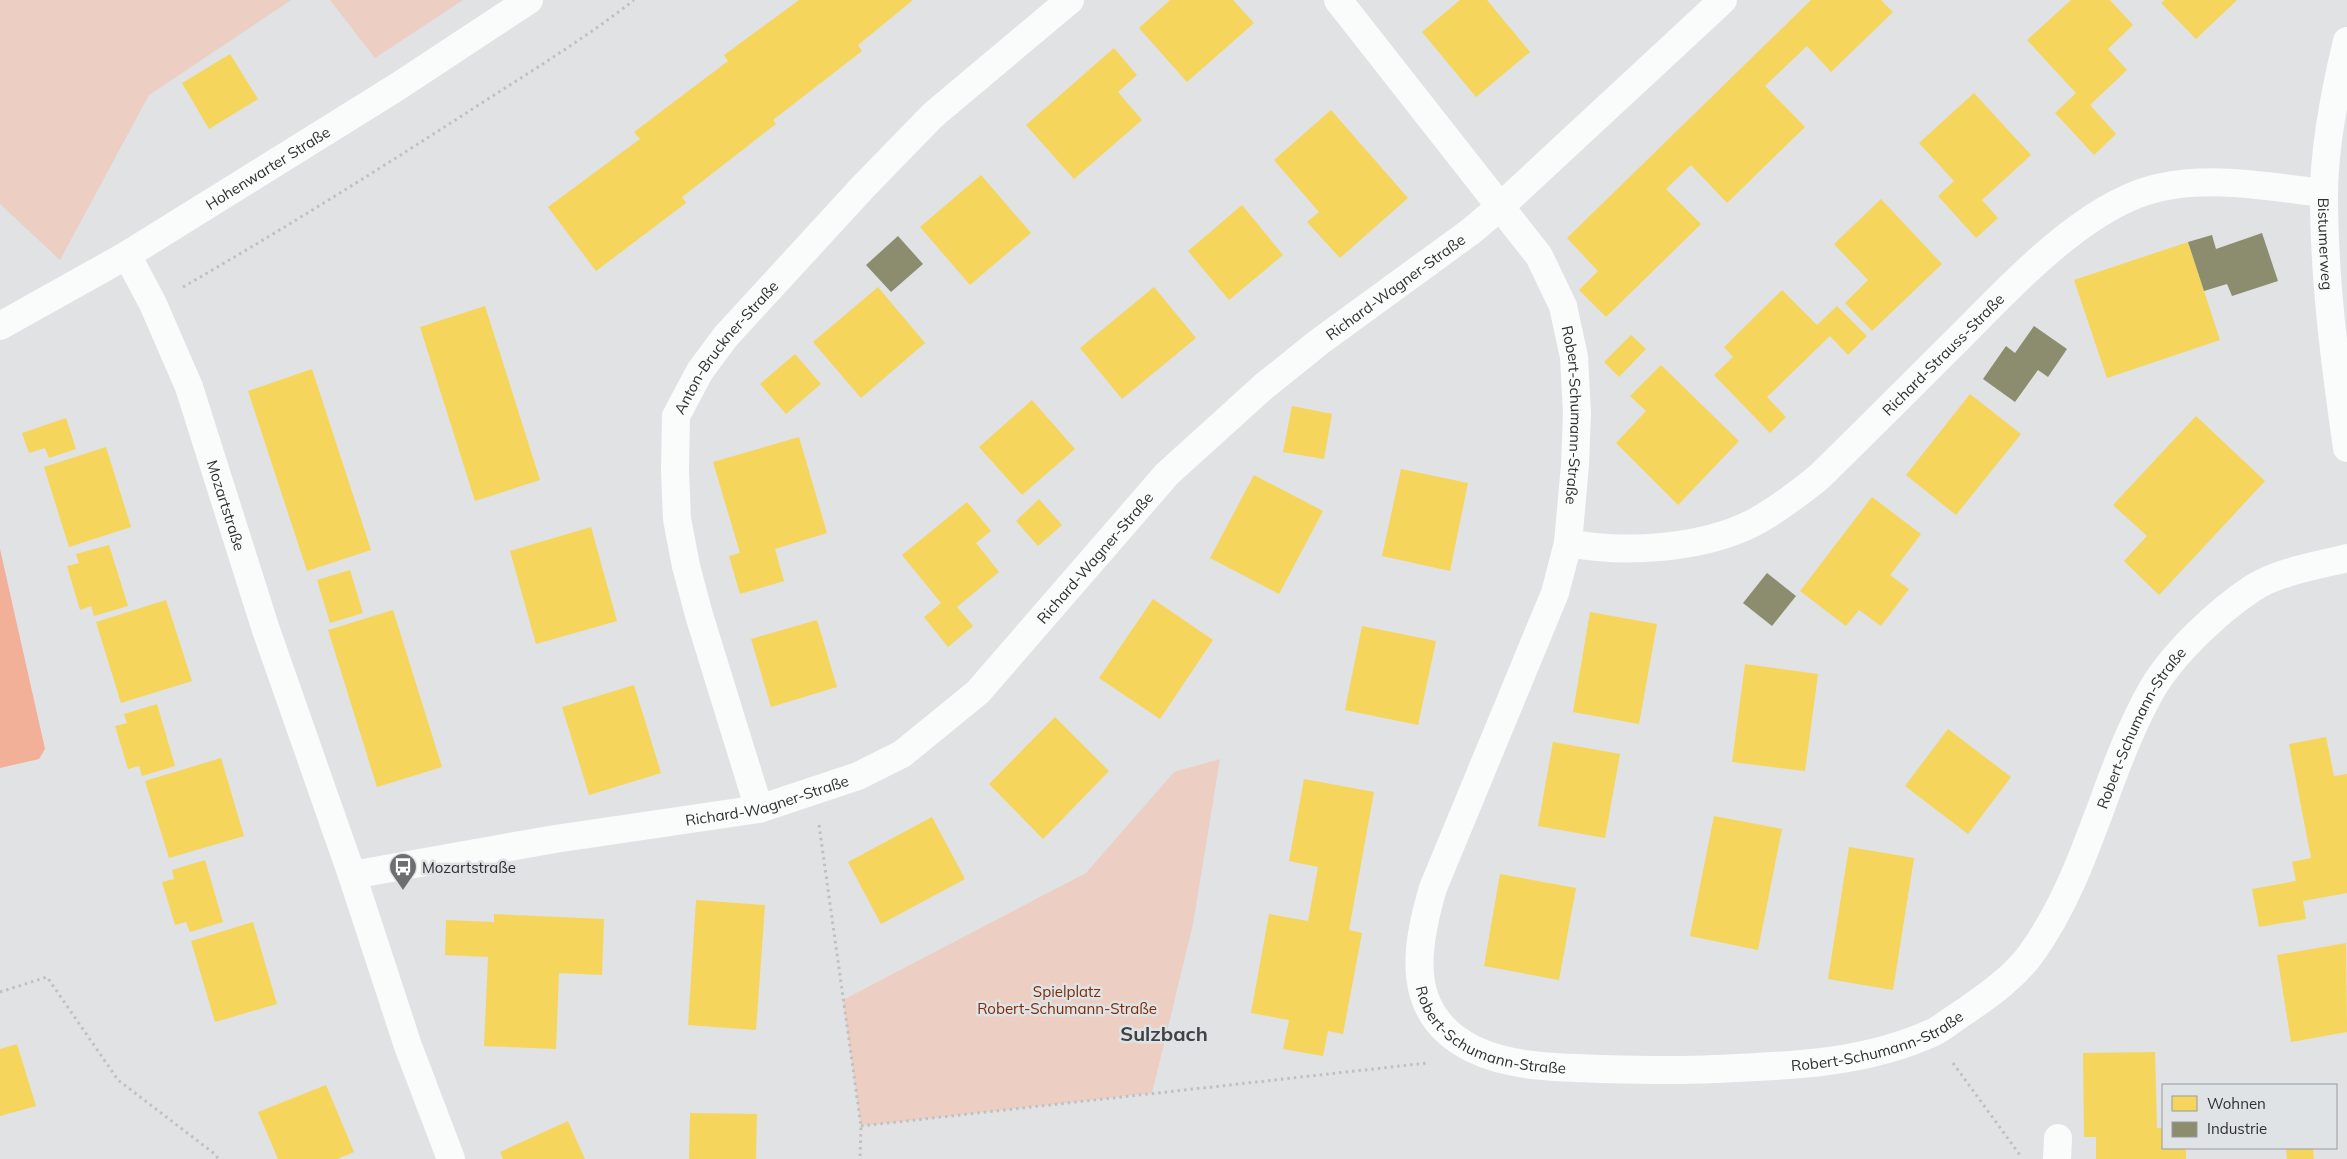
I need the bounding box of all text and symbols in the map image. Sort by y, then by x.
street label: Hohenwarter Straße [202,122,333,213]
street label: Bistumerweg [2314,198,2338,291]
street label: Richard-Wagner-Straße [1322,229,1469,344]
street label: Anton-Bruckner-Straße [669,276,782,417]
street label: Richard-Strauss-Straße [1878,289,2008,419]
street label: Robert-Schumann-Straße [1558,324,1587,505]
street label: Mozartstraße [203,458,250,553]
street label: Richard-Wagner-Straße [1032,488,1157,627]
street label: Robert-Schumann-Straße [2092,643,2189,811]
street label: Richard-Wagner-Straße [684,770,851,829]
bus stop icon: Mozartstraße [388,852,418,891]
place label: Mozartstraße [422,858,516,877]
park label: Spielplatz Robert-Schumann-Straße [977,982,1157,1018]
street label: Robert-Schumann-Straße [1412,984,1567,1077]
street label: Robert-Schumann-Straße [1790,1006,1966,1074]
district label: Sulzbach [1120,1021,1208,1046]
legend [2162,1084,2337,1149]
text: Wohnen [2207,1094,2266,1113]
text: Industrie [2207,1119,2267,1138]

